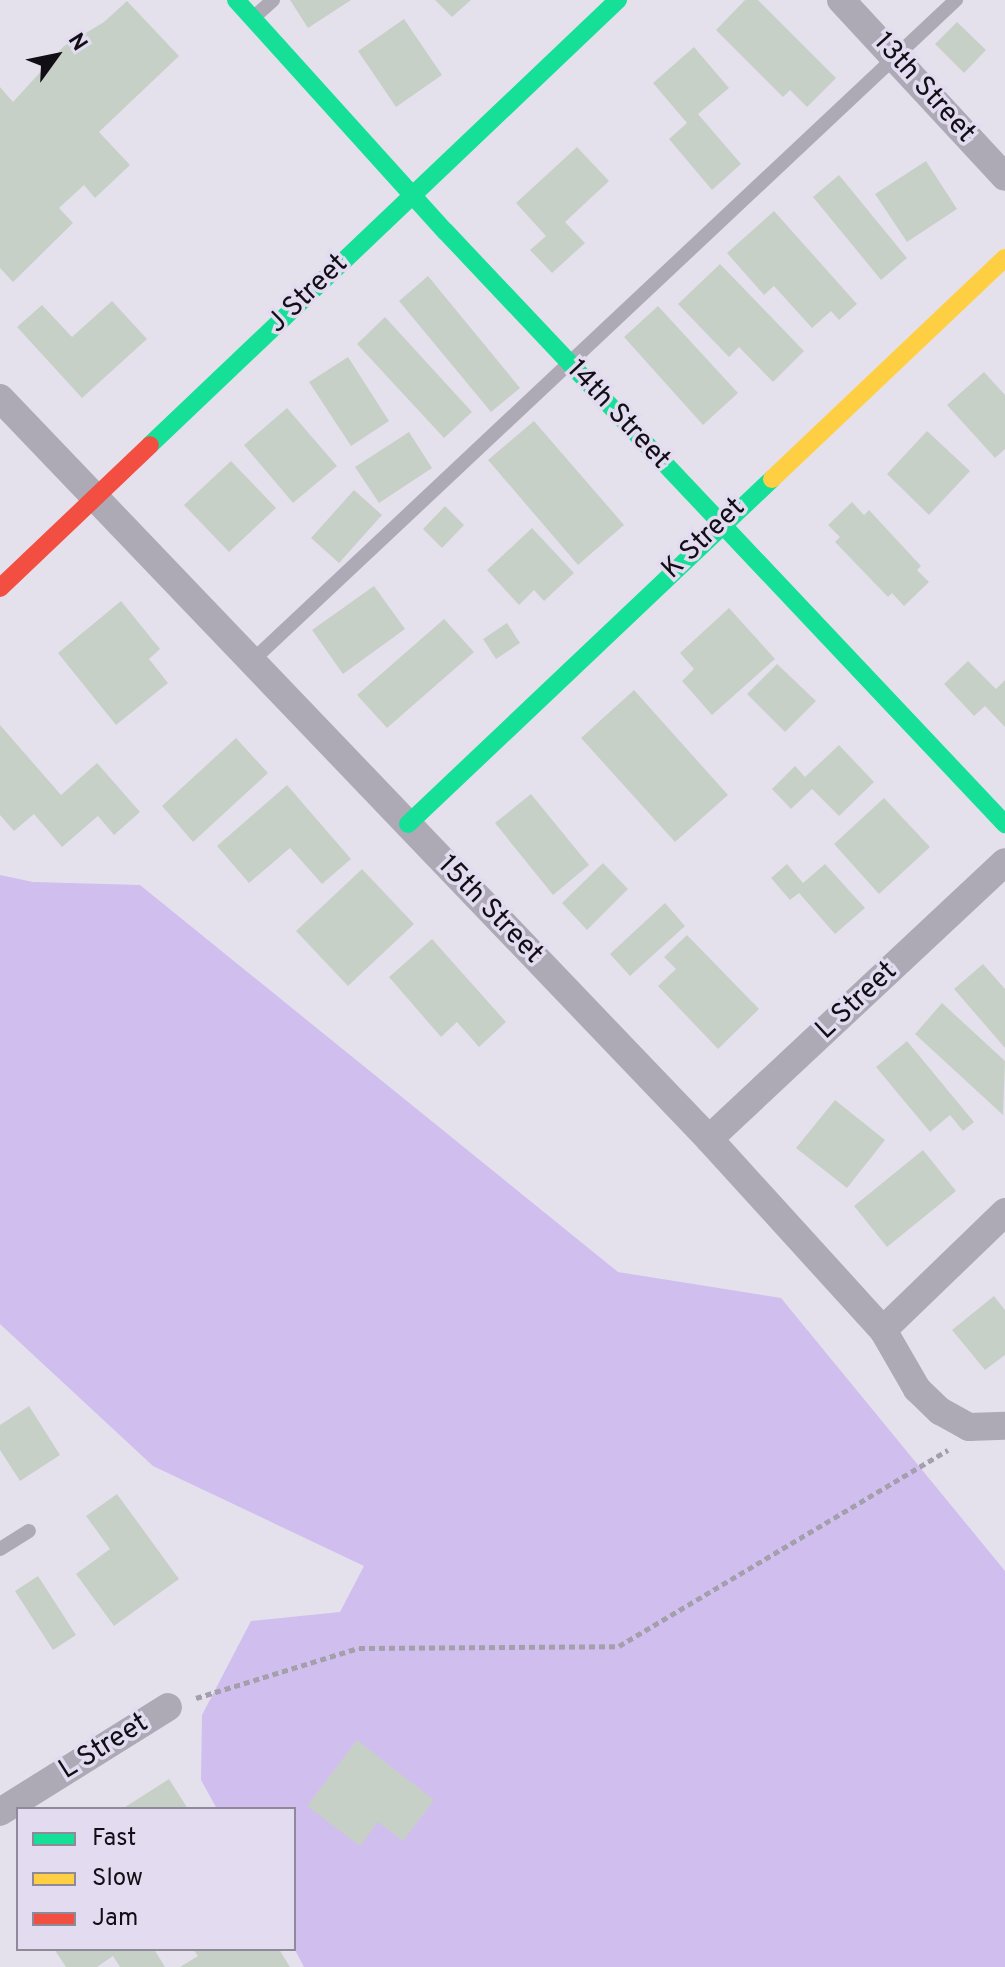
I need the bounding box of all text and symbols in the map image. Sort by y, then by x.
north arrow [16,16,96,96]
street label: 13th Street [866,26,982,150]
text: N [61,29,92,57]
street label: J Street [261,248,355,340]
street label: 14th Street [559,354,677,476]
street label: K Street [656,491,752,587]
street label: 15th Street [430,849,550,971]
street label: L Street [809,955,905,1047]
street label: L Street [53,1706,155,1788]
legend [16,1807,296,1951]
text: Fast [92,1824,136,1854]
text: Slow [92,1864,143,1894]
text: Jam [92,1904,138,1934]

